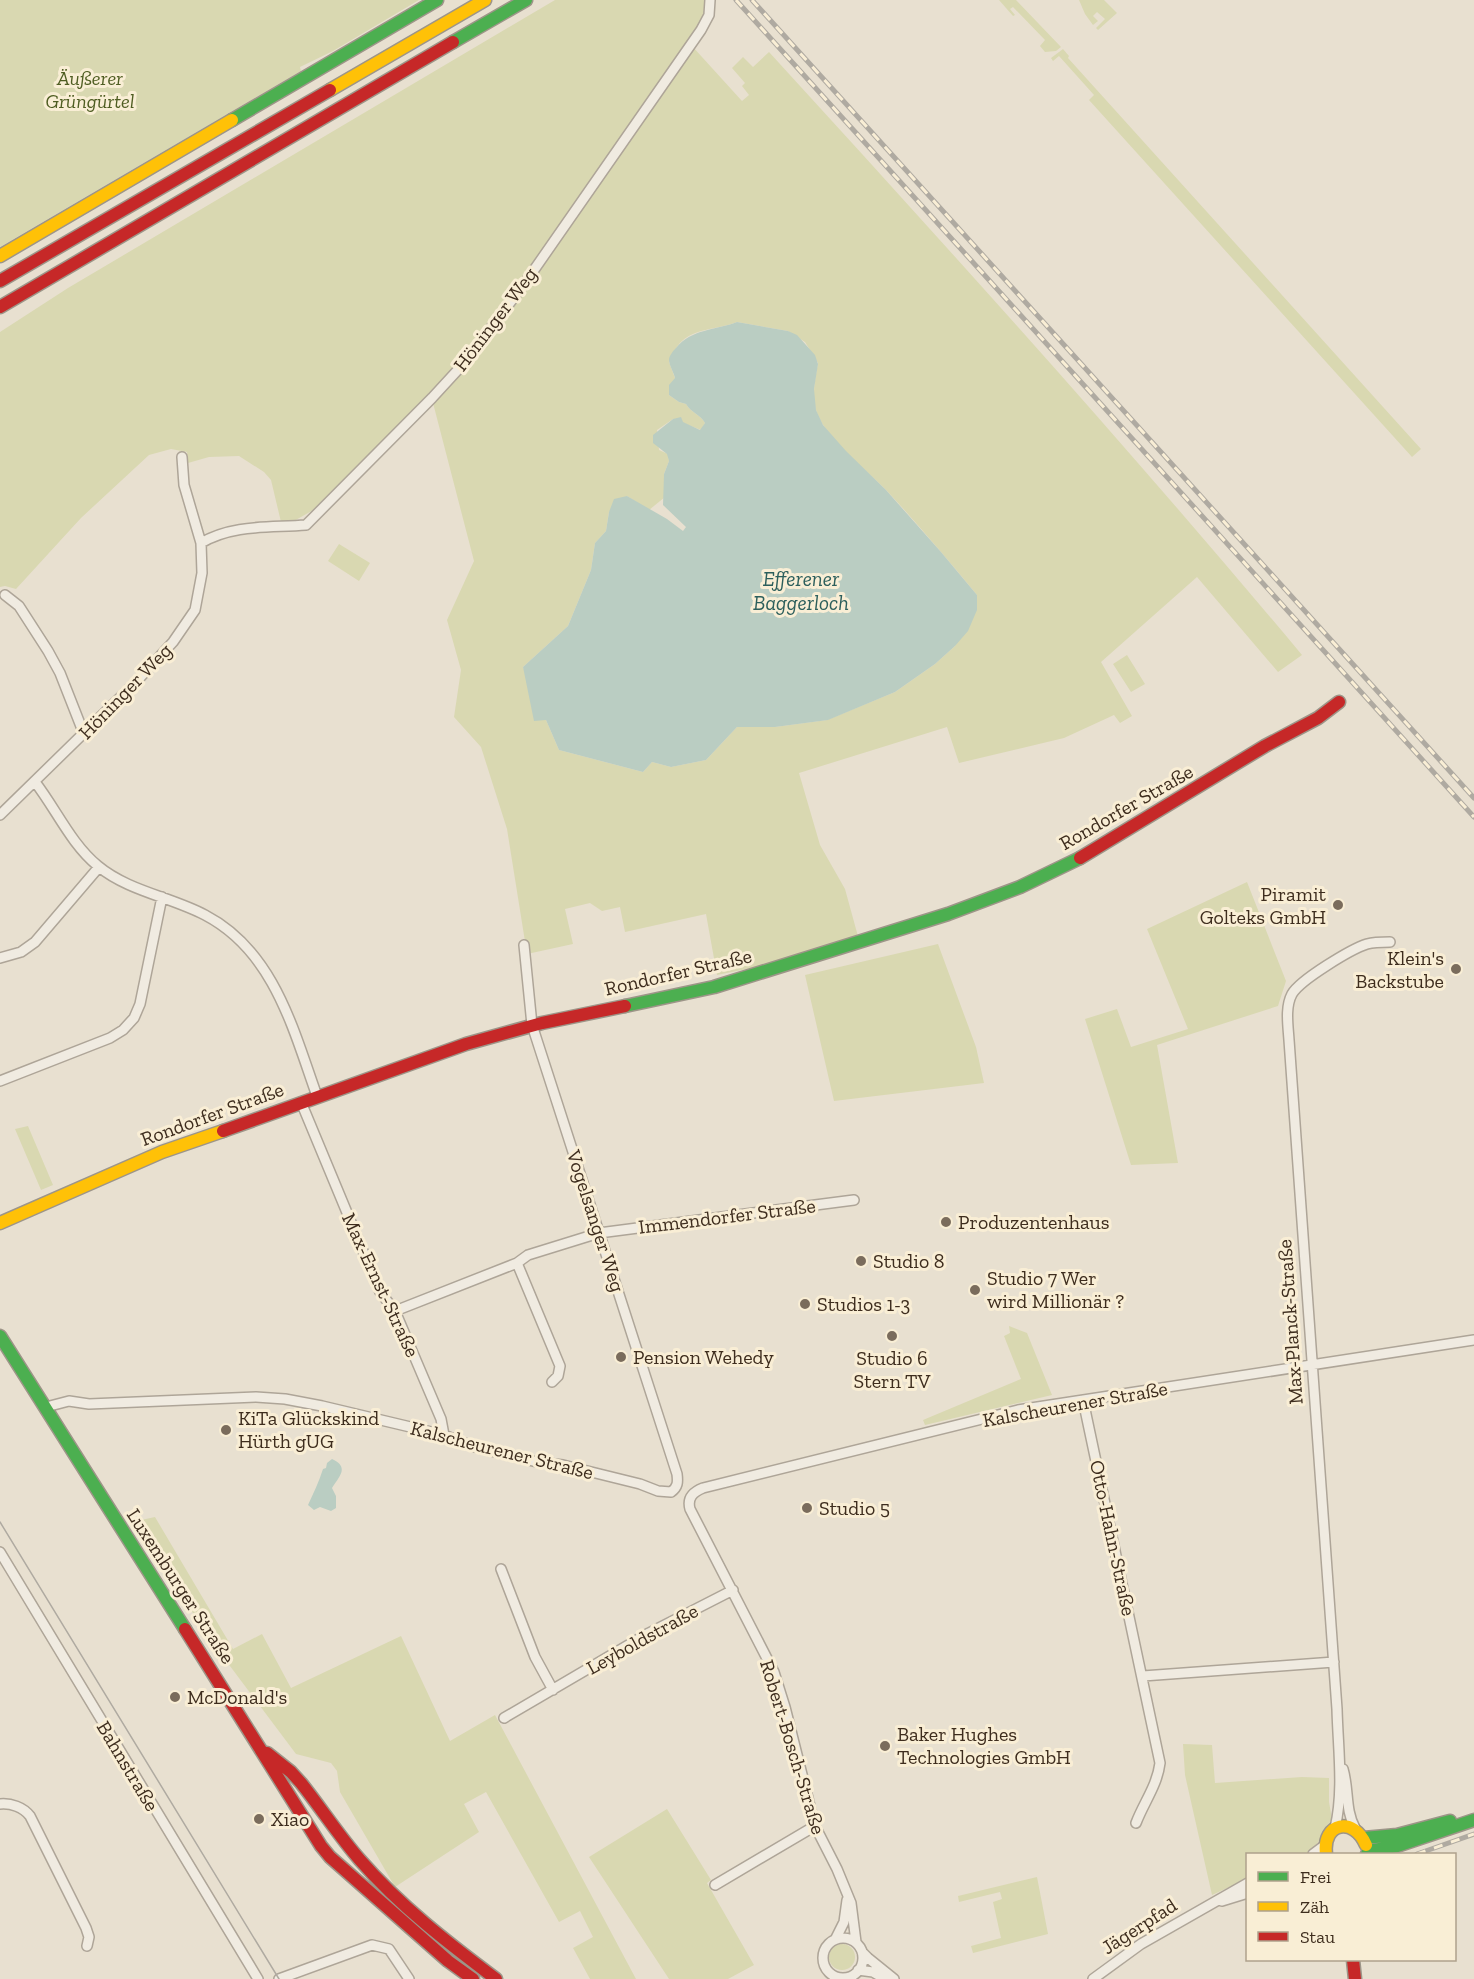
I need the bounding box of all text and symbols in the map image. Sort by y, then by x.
park label: Äußerer Grüngürtel [45,66,135,113]
street label: Höninger Weg [448,262,542,376]
water label: Efferener Baggerloch [753,566,849,615]
street label: Höninger Weg [73,638,177,744]
street label: Rondorfer Straße [1055,759,1197,855]
place label: Piramit Golteks GmbH [1200,882,1327,929]
marker: Piramit Golteks GmbH [1331,898,1345,912]
street label: Rondorfer Straße [602,943,754,1001]
place label: Klein's Backstube [1355,946,1444,993]
marker: Klein's Backstube [1449,962,1463,976]
street label: Rondorfer Straße [137,1077,287,1151]
street label: Vogelsanger Weg [561,1146,630,1295]
street label: Immendorfer Straße [637,1193,817,1239]
street label: Max-Ernst-Straße [337,1209,425,1361]
place label: Produzentenhaus [958,1210,1110,1234]
marker: Produzentenhaus [939,1215,953,1229]
street label: Max-Planck-Straße [1272,1239,1308,1405]
place label: Studio 8 [873,1249,944,1273]
marker: Studio 8 [854,1254,868,1268]
place label: Studio 7 Wer wird Millionär ? [987,1266,1124,1313]
marker: Studio 7 Wer wird Millionär ? [968,1283,982,1297]
place label: Studios 1-3 [817,1292,910,1316]
marker: Studios 1-3 [798,1297,812,1311]
marker: Studio 6 Stern TV [885,1329,899,1343]
place label: Pension Wehedy [633,1345,774,1369]
place label: Studio 6 Stern TV [854,1346,930,1393]
marker: Pension Wehedy [614,1350,628,1364]
street label: Kalscheurener Straße [981,1376,1169,1432]
place label: KiTa Glückskind Hürth gUG [238,1406,379,1453]
street label: Kalscheurener Straße [408,1416,596,1484]
marker: KiTa Glückskind Hürth gUG [219,1423,233,1437]
street label: Otto-Hahn-Straße [1085,1458,1141,1618]
place label: Studio 5 [819,1496,890,1520]
marker: Studio 5 [800,1501,814,1515]
street label: Luxemburger Straße [122,1504,240,1668]
street label: Leyboldstraße [582,1598,702,1680]
street label: Robert-Bosch-Straße [755,1657,831,1837]
place label: McDonald's [187,1685,287,1709]
marker: McDonald's [168,1690,182,1704]
street label: Bahnstraße [92,1716,164,1816]
place label: Baker Hughes Technologies GmbH [897,1722,1071,1769]
marker: Baker Hughes Technologies GmbH [878,1739,892,1753]
place label: Xiao [271,1807,309,1831]
marker: Xiao [252,1812,266,1826]
legend [1246,1853,1456,1961]
text: Frei [1300,1866,1331,1888]
street label: Jägerpfad [1097,1893,1181,1959]
text: Zäh [1300,1896,1329,1918]
text: Stau [1300,1926,1335,1948]

